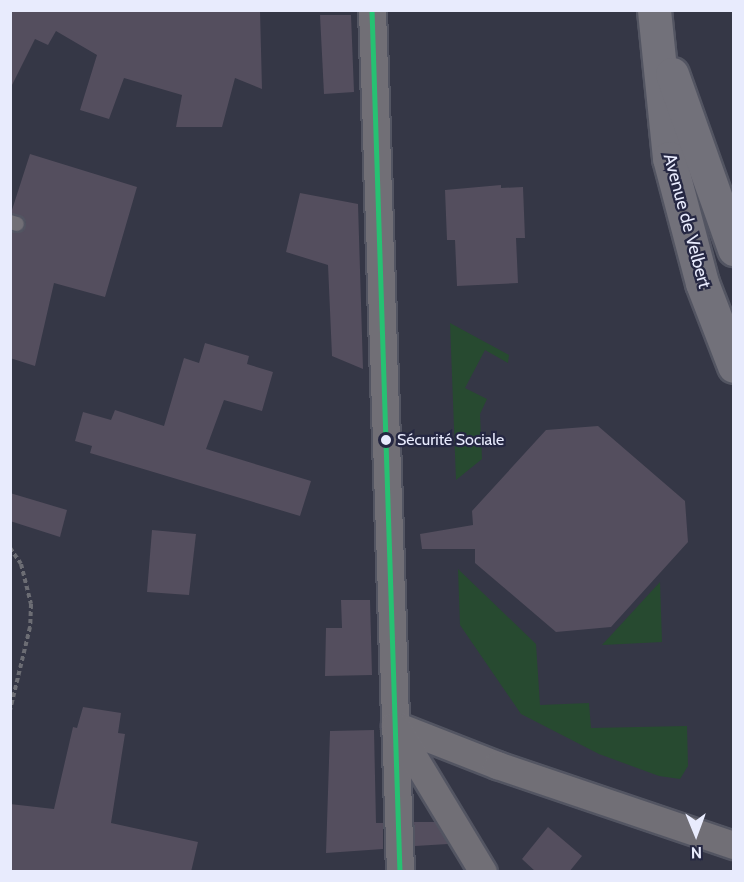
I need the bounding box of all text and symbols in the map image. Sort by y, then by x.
street label: Avenue de Velbert [659,151,715,291]
place label: Sécurité Sociale [397,430,504,450]
marker: Sécurité Sociale [380,434,392,446]
north arrow [666,804,726,864]
text: N [691,843,702,862]

